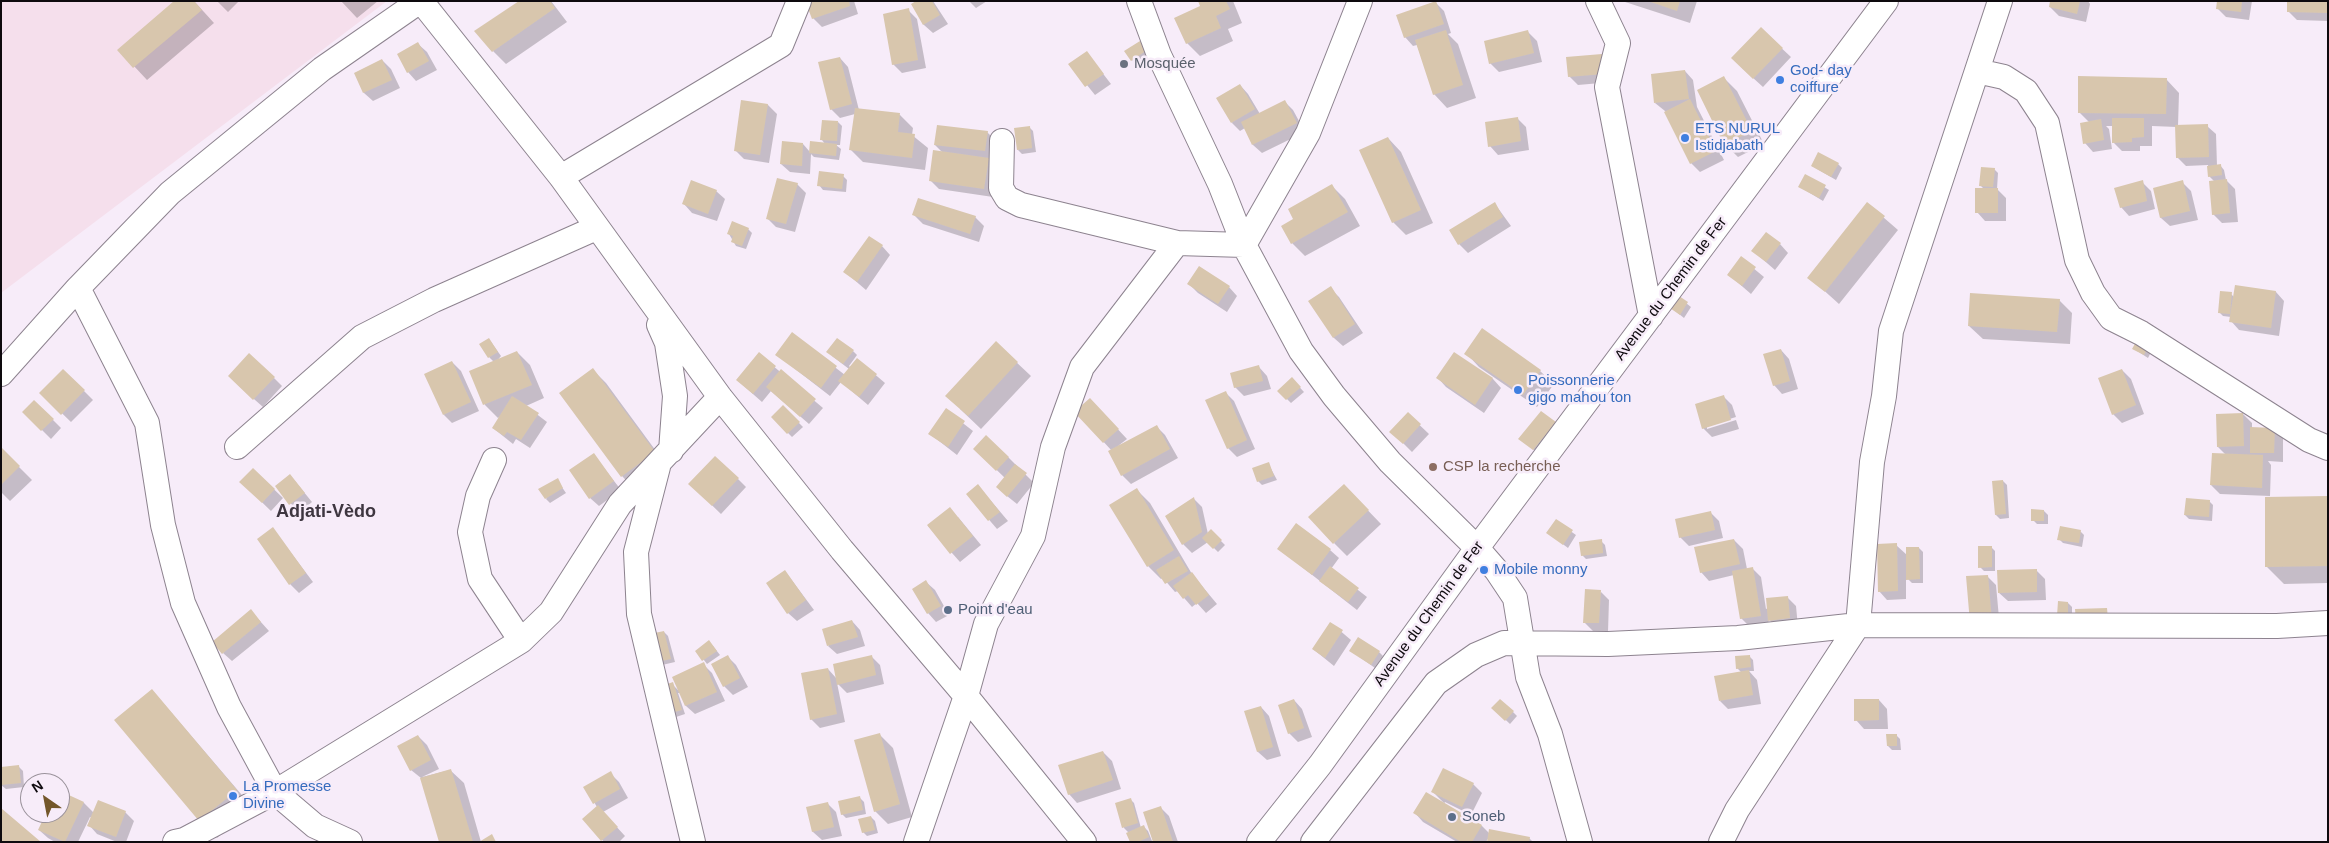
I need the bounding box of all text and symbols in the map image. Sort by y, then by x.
place label: Mosquée [1134,55,1196,73]
marker: Mosquée [1118,58,1130,70]
place label: God- day coiffure [1790,62,1852,97]
marker: God- day coiffure [1774,74,1786,86]
place label: ETS NURUL Istidjabath [1695,120,1780,155]
marker: ETS NURUL Istidjabath [1679,132,1691,144]
street label: Avenue du Chemin de Fer [1611,214,1731,364]
place label: Poissonnerie gigo mahou ton [1528,372,1631,407]
marker: Poissonnerie gigo mahou ton [1512,384,1524,396]
place label: CSP la recherche [1443,458,1561,476]
marker: CSP la recherche [1427,461,1439,473]
district label: Adjati-Vèdo [276,501,376,523]
street label: Avenue du Chemin de Fer [1370,538,1488,690]
place label: Mobile monny [1494,561,1587,579]
marker: Mobile monny [1478,564,1490,576]
place label: Point d'eau [958,601,1033,619]
marker: Point d'eau [942,604,954,616]
north arrow [20,773,70,823]
text: N [29,777,46,796]
place label: La Promesse Divine [243,778,331,813]
marker: La Promesse Divine [227,790,239,802]
place label: Soneb [1462,808,1505,826]
marker: Soneb [1446,811,1458,823]

